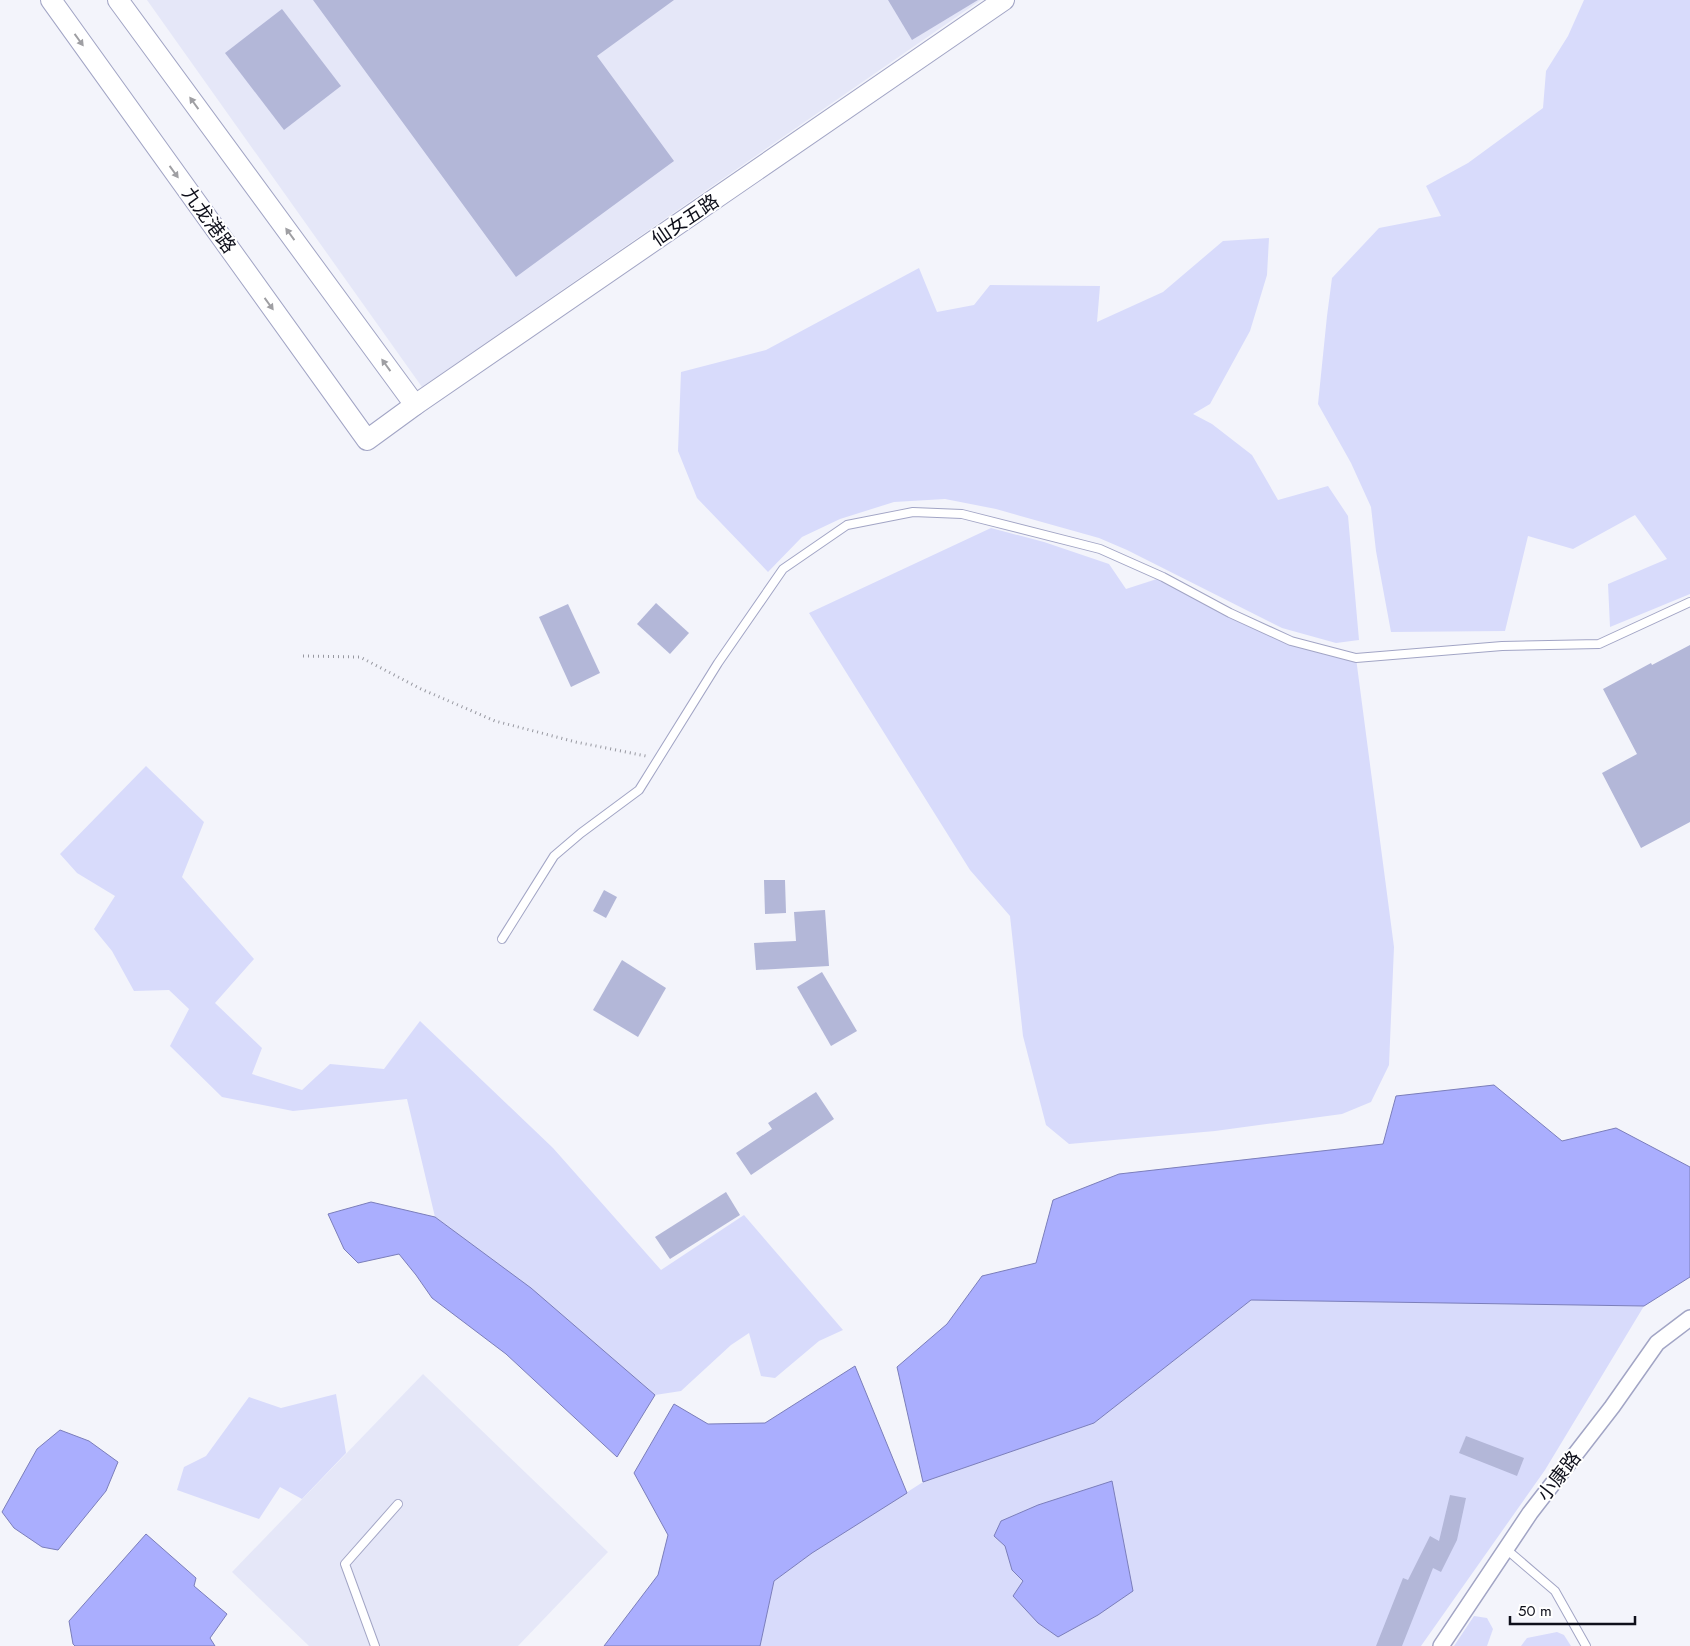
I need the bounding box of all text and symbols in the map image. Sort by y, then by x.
one-way arrow [74,33,84,46]
one-way arrow [189,96,199,110]
one-way arrow [169,165,179,178]
street label: 九龙港路 [176,181,242,259]
street label: 仙女五路 [646,188,724,252]
one-way arrow [285,227,295,241]
one-way arrow [264,297,274,310]
one-way arrow [381,358,391,372]
street label: 小康路 [1531,1445,1587,1507]
scale bar [1510,1594,1635,1626]
text: 50 m [1518,1600,1552,1622]

